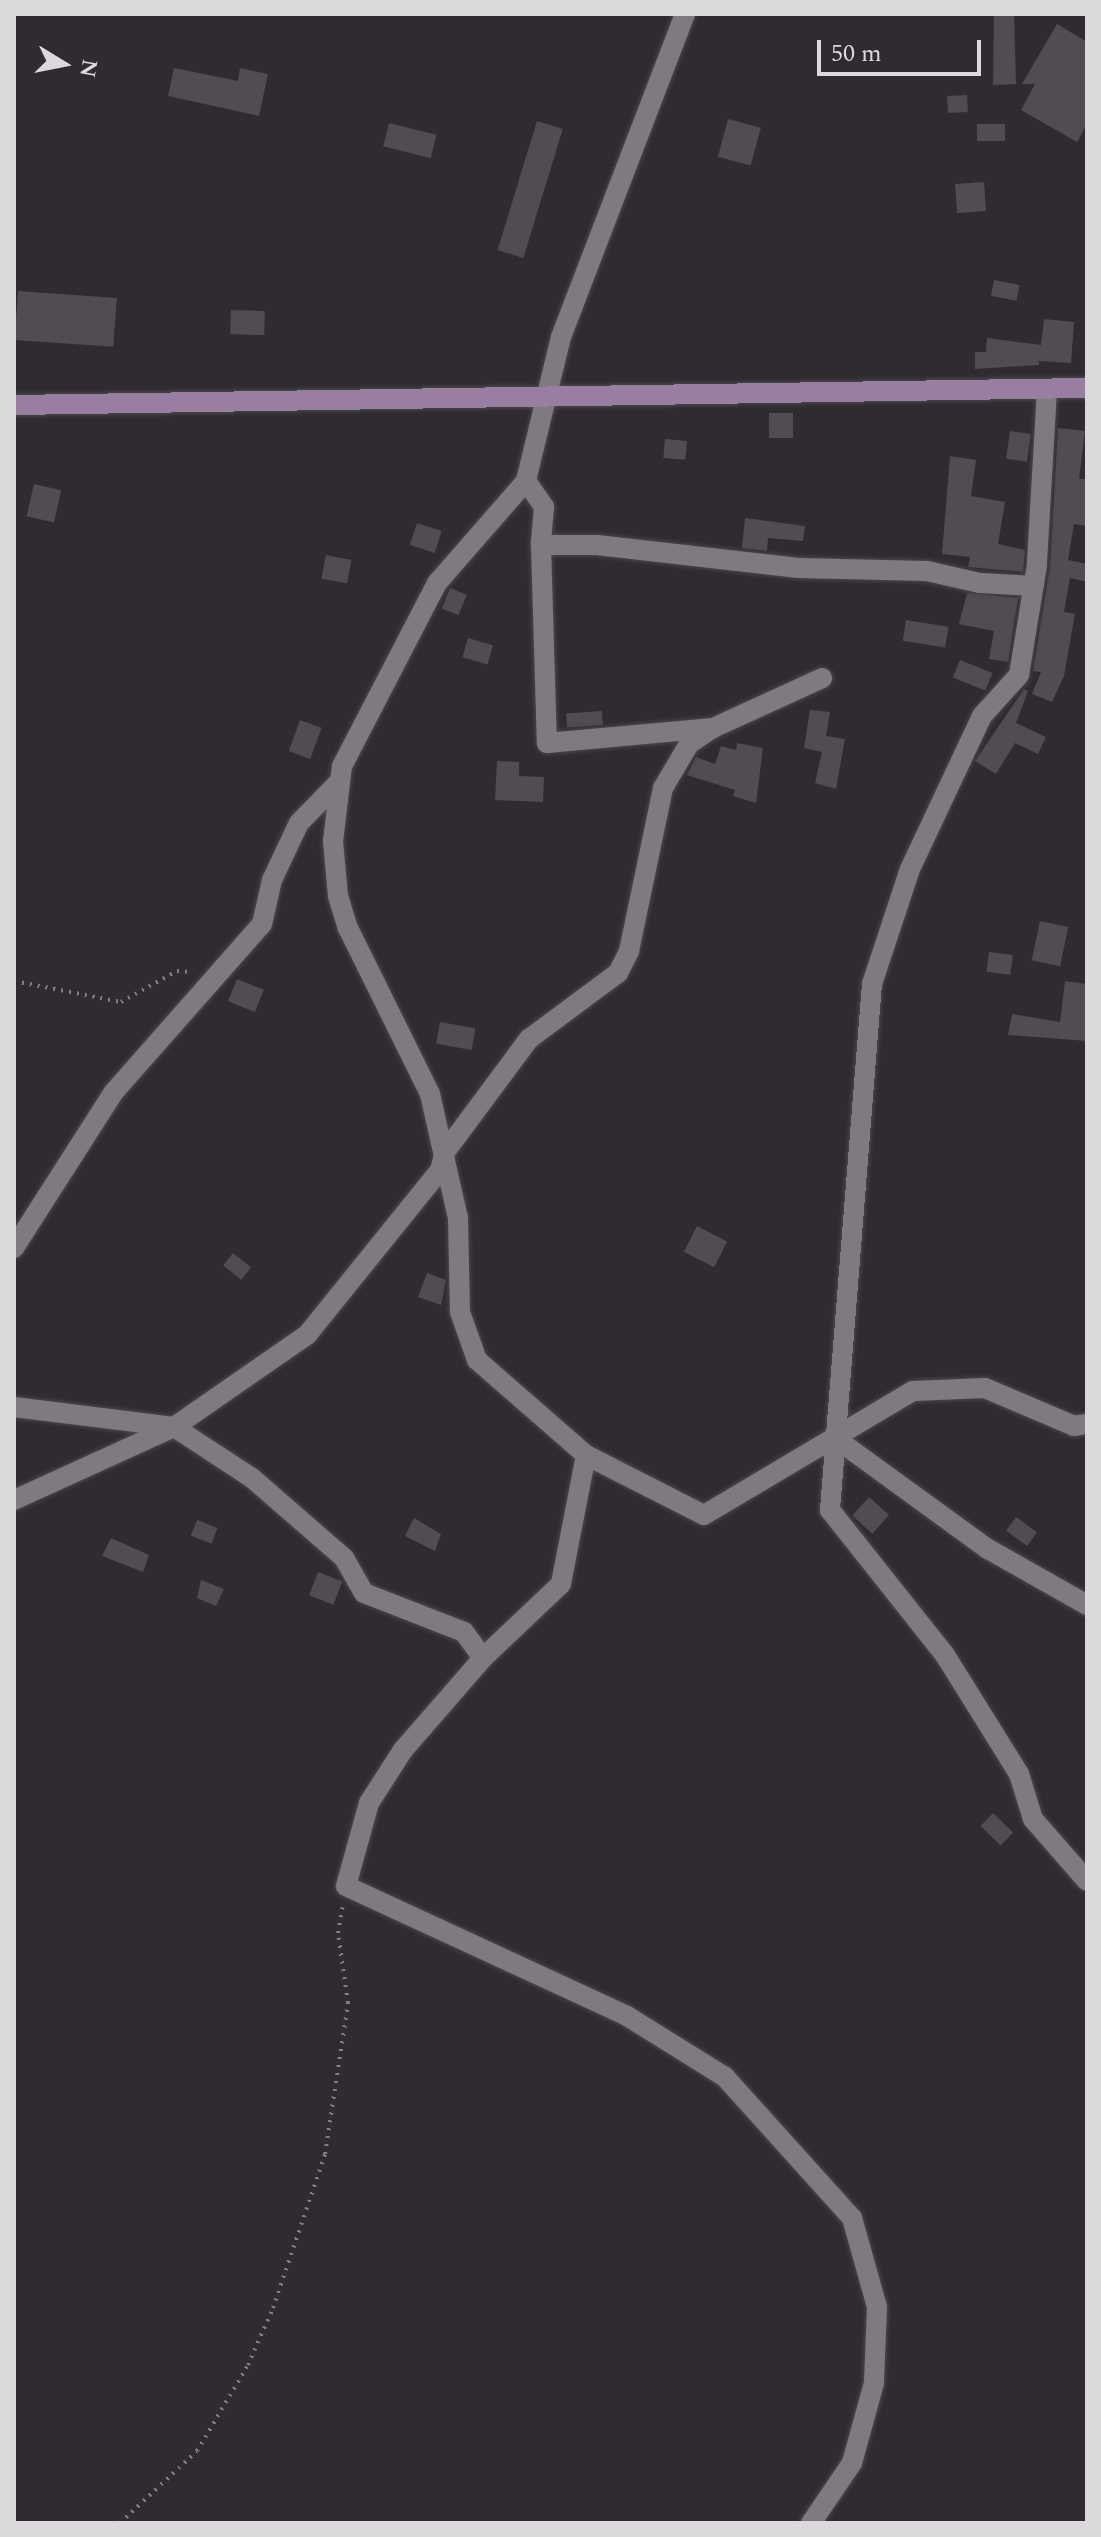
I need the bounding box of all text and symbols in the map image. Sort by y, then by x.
north arrow [24,24,104,104]
scale bar [821,24,985,74]
text: 50 m [831,36,882,72]
text: N [70,57,106,80]

